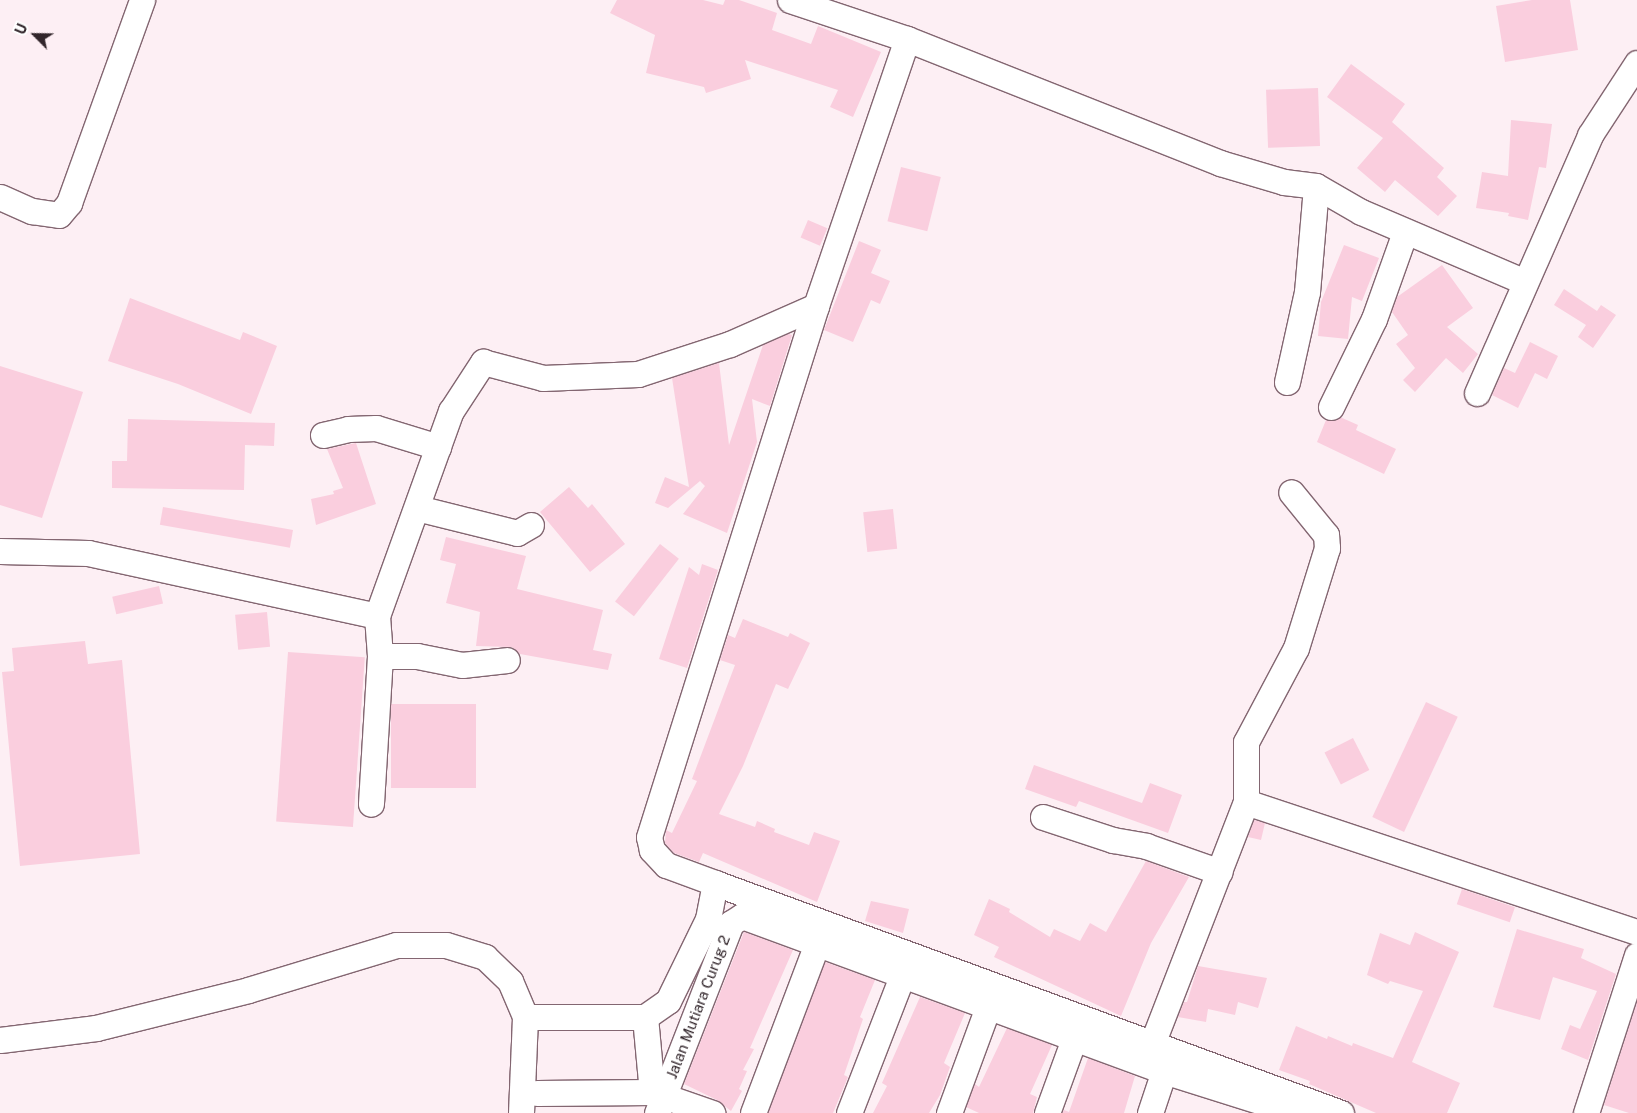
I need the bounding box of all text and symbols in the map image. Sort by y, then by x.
north arrow [10,10,60,60]
text: U [12,21,31,37]
street label: Jalan Mutiara Curug 2 [662,933,734,1081]

